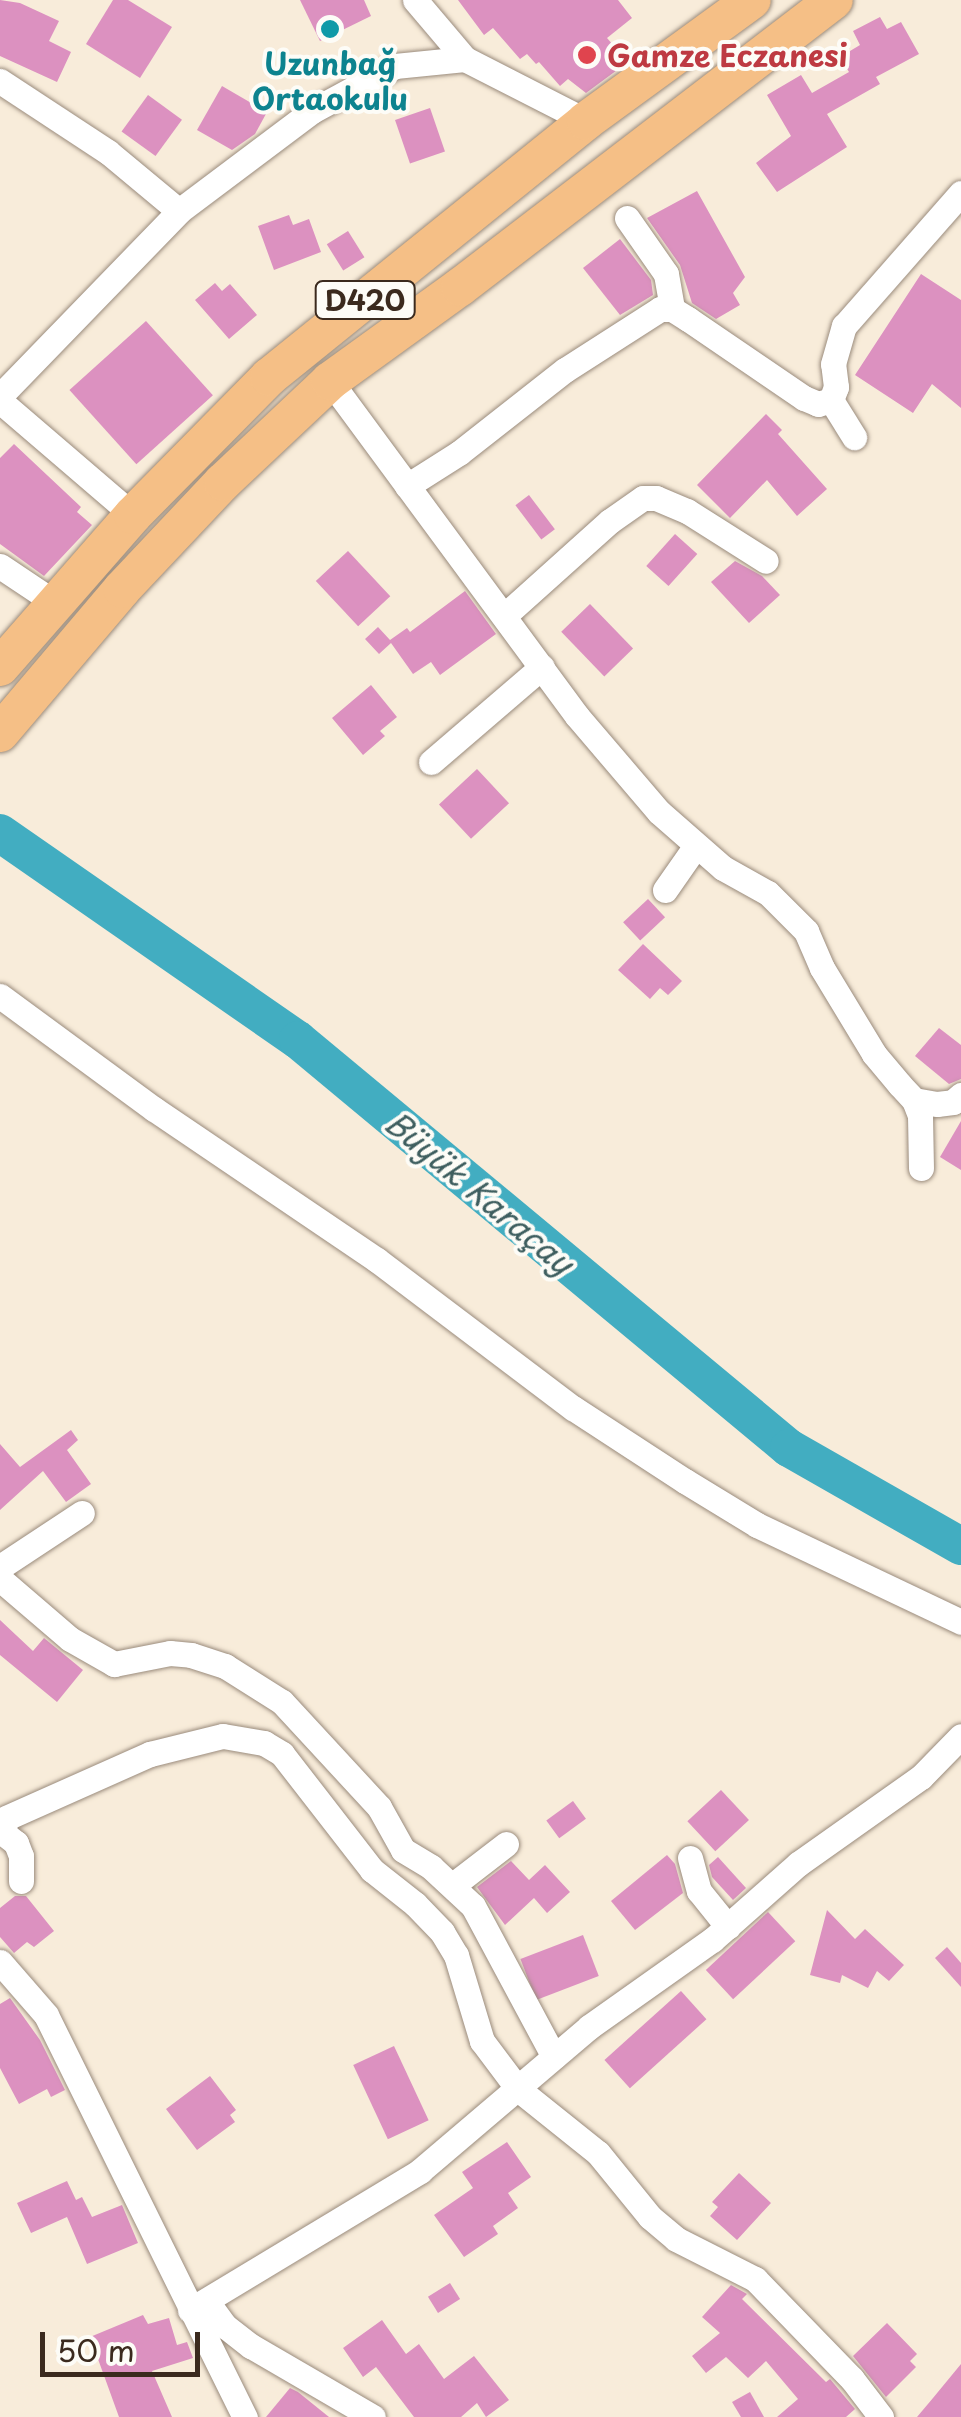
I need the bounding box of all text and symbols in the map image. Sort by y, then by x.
marker: Uzunbağ Ortaokulu [319,18,341,40]
place label: Gamze Eczanesi [607,37,849,73]
marker: Gamze Eczanesi [576,44,598,66]
place label: Uzunbağ Ortaokulu [252,45,408,116]
road number: D420 [312,277,418,323]
water label: Büyük Karaçay [378,1102,582,1282]
scale bar [45,2312,205,2374]
text: 50 m [57,2327,135,2372]

